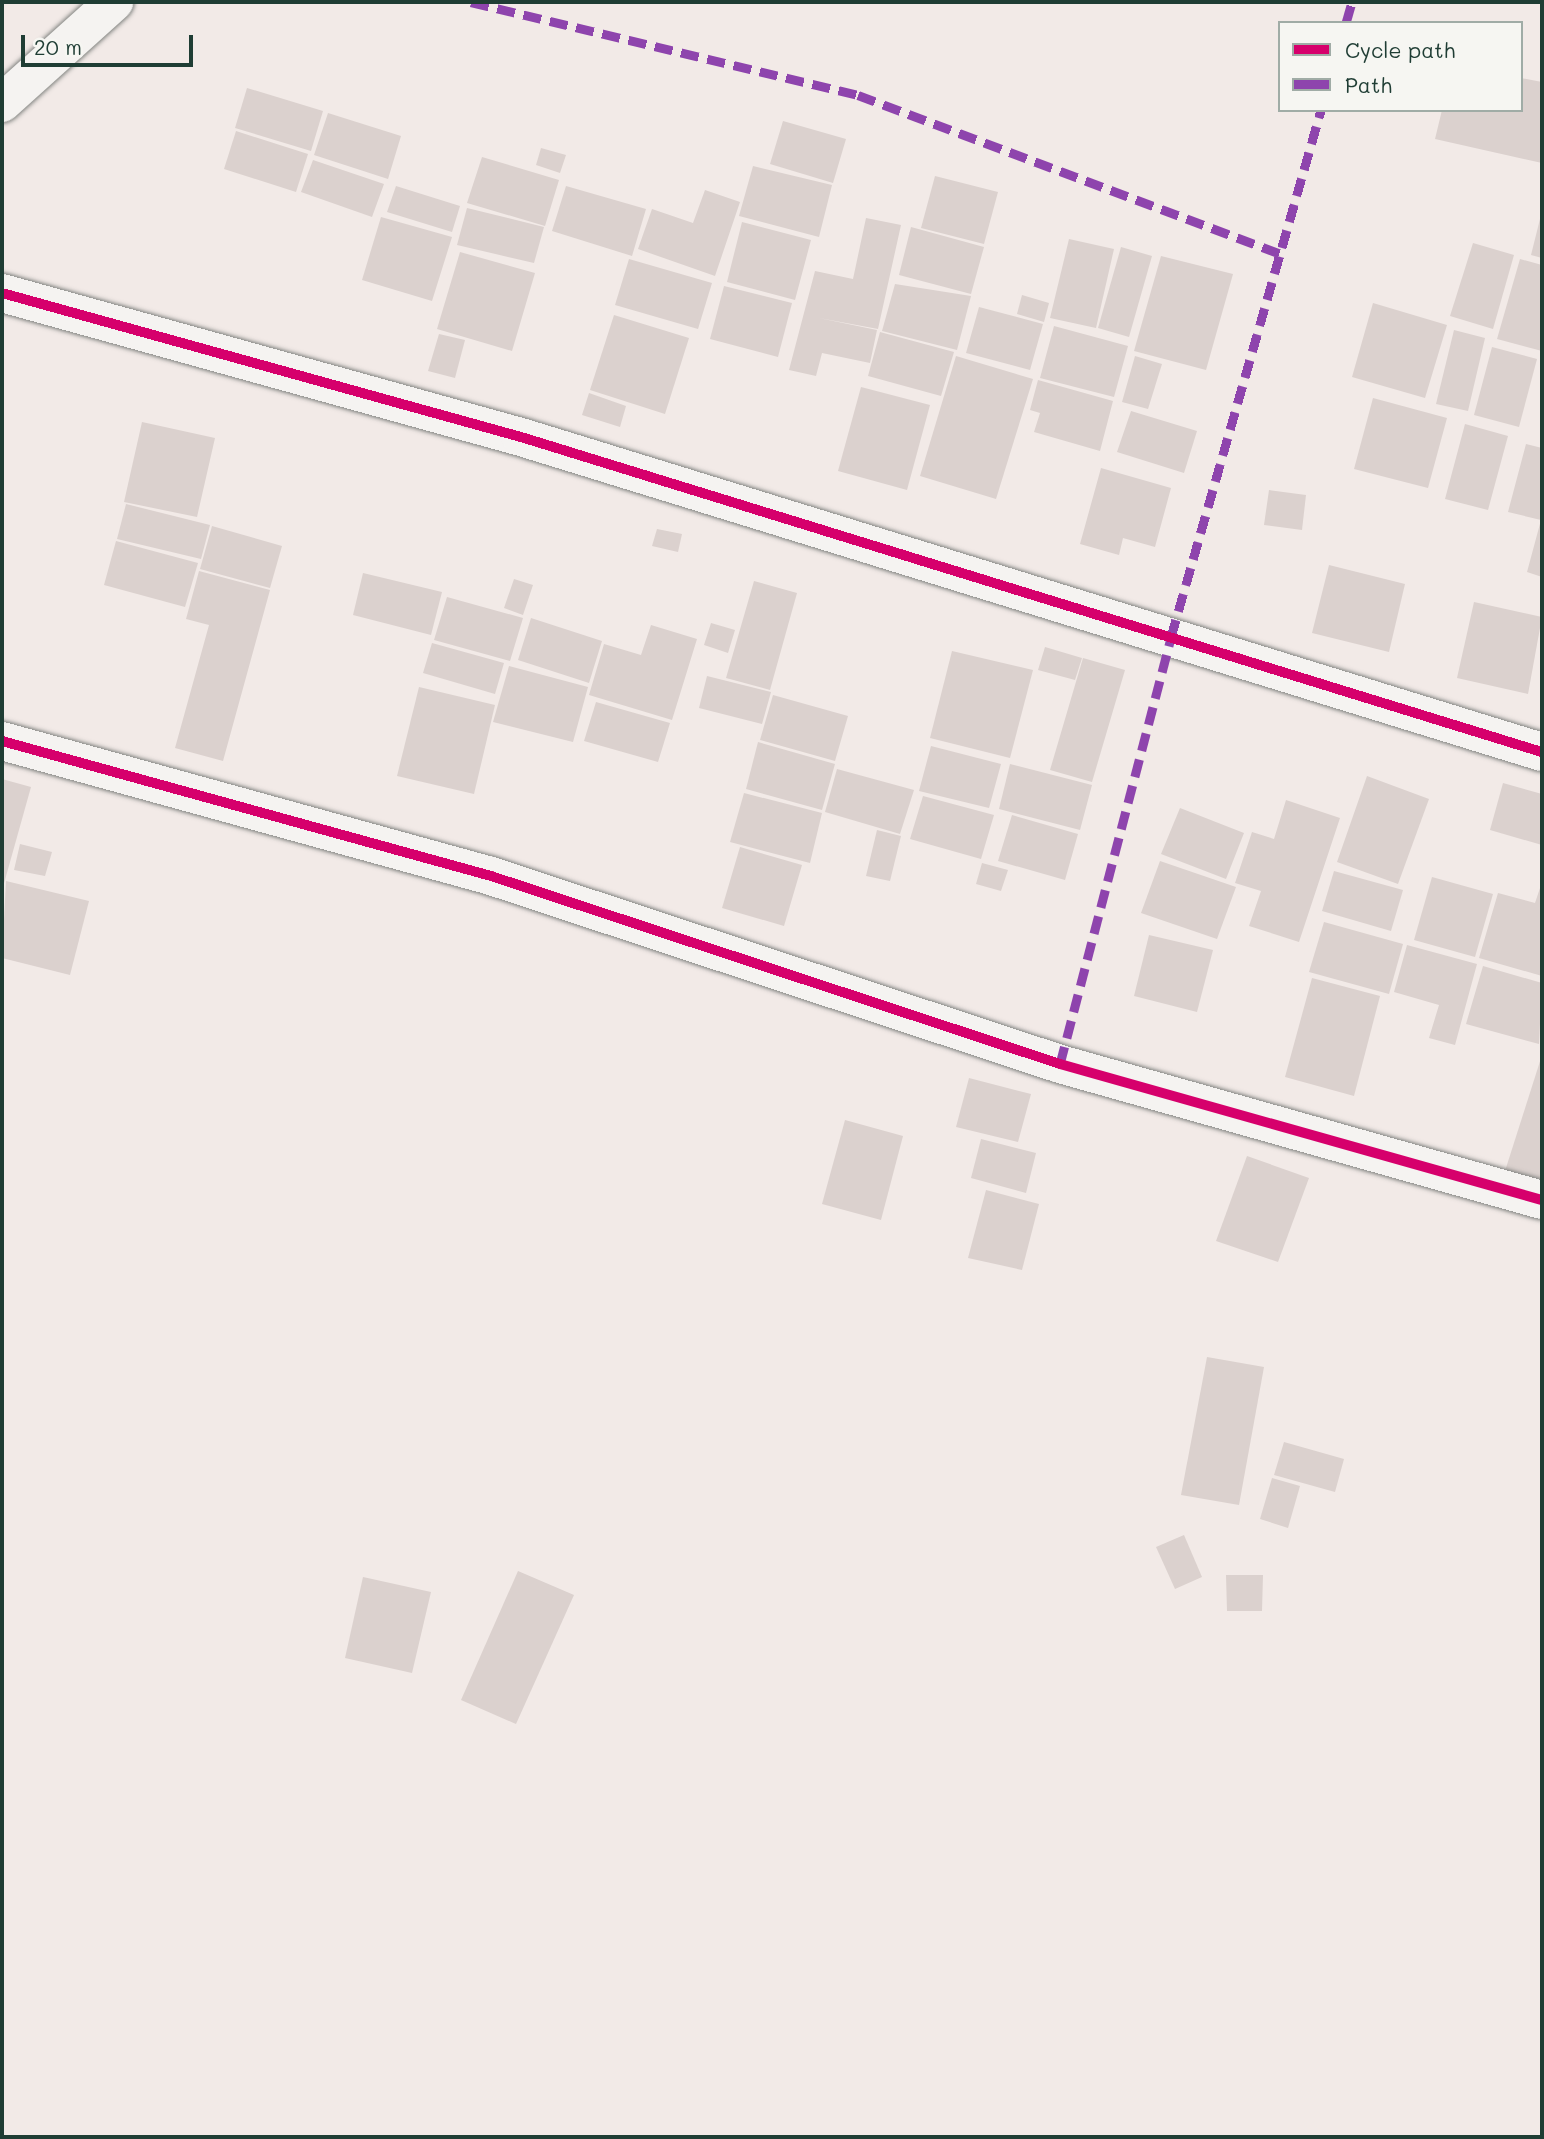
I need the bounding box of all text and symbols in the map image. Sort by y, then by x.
scale bar [24,21,196,65]
legend [1278,21,1523,112]
text: 20 m [34,33,82,60]
text: Cycle path [1345,36,1455,63]
text: Path [1345,71,1392,98]

